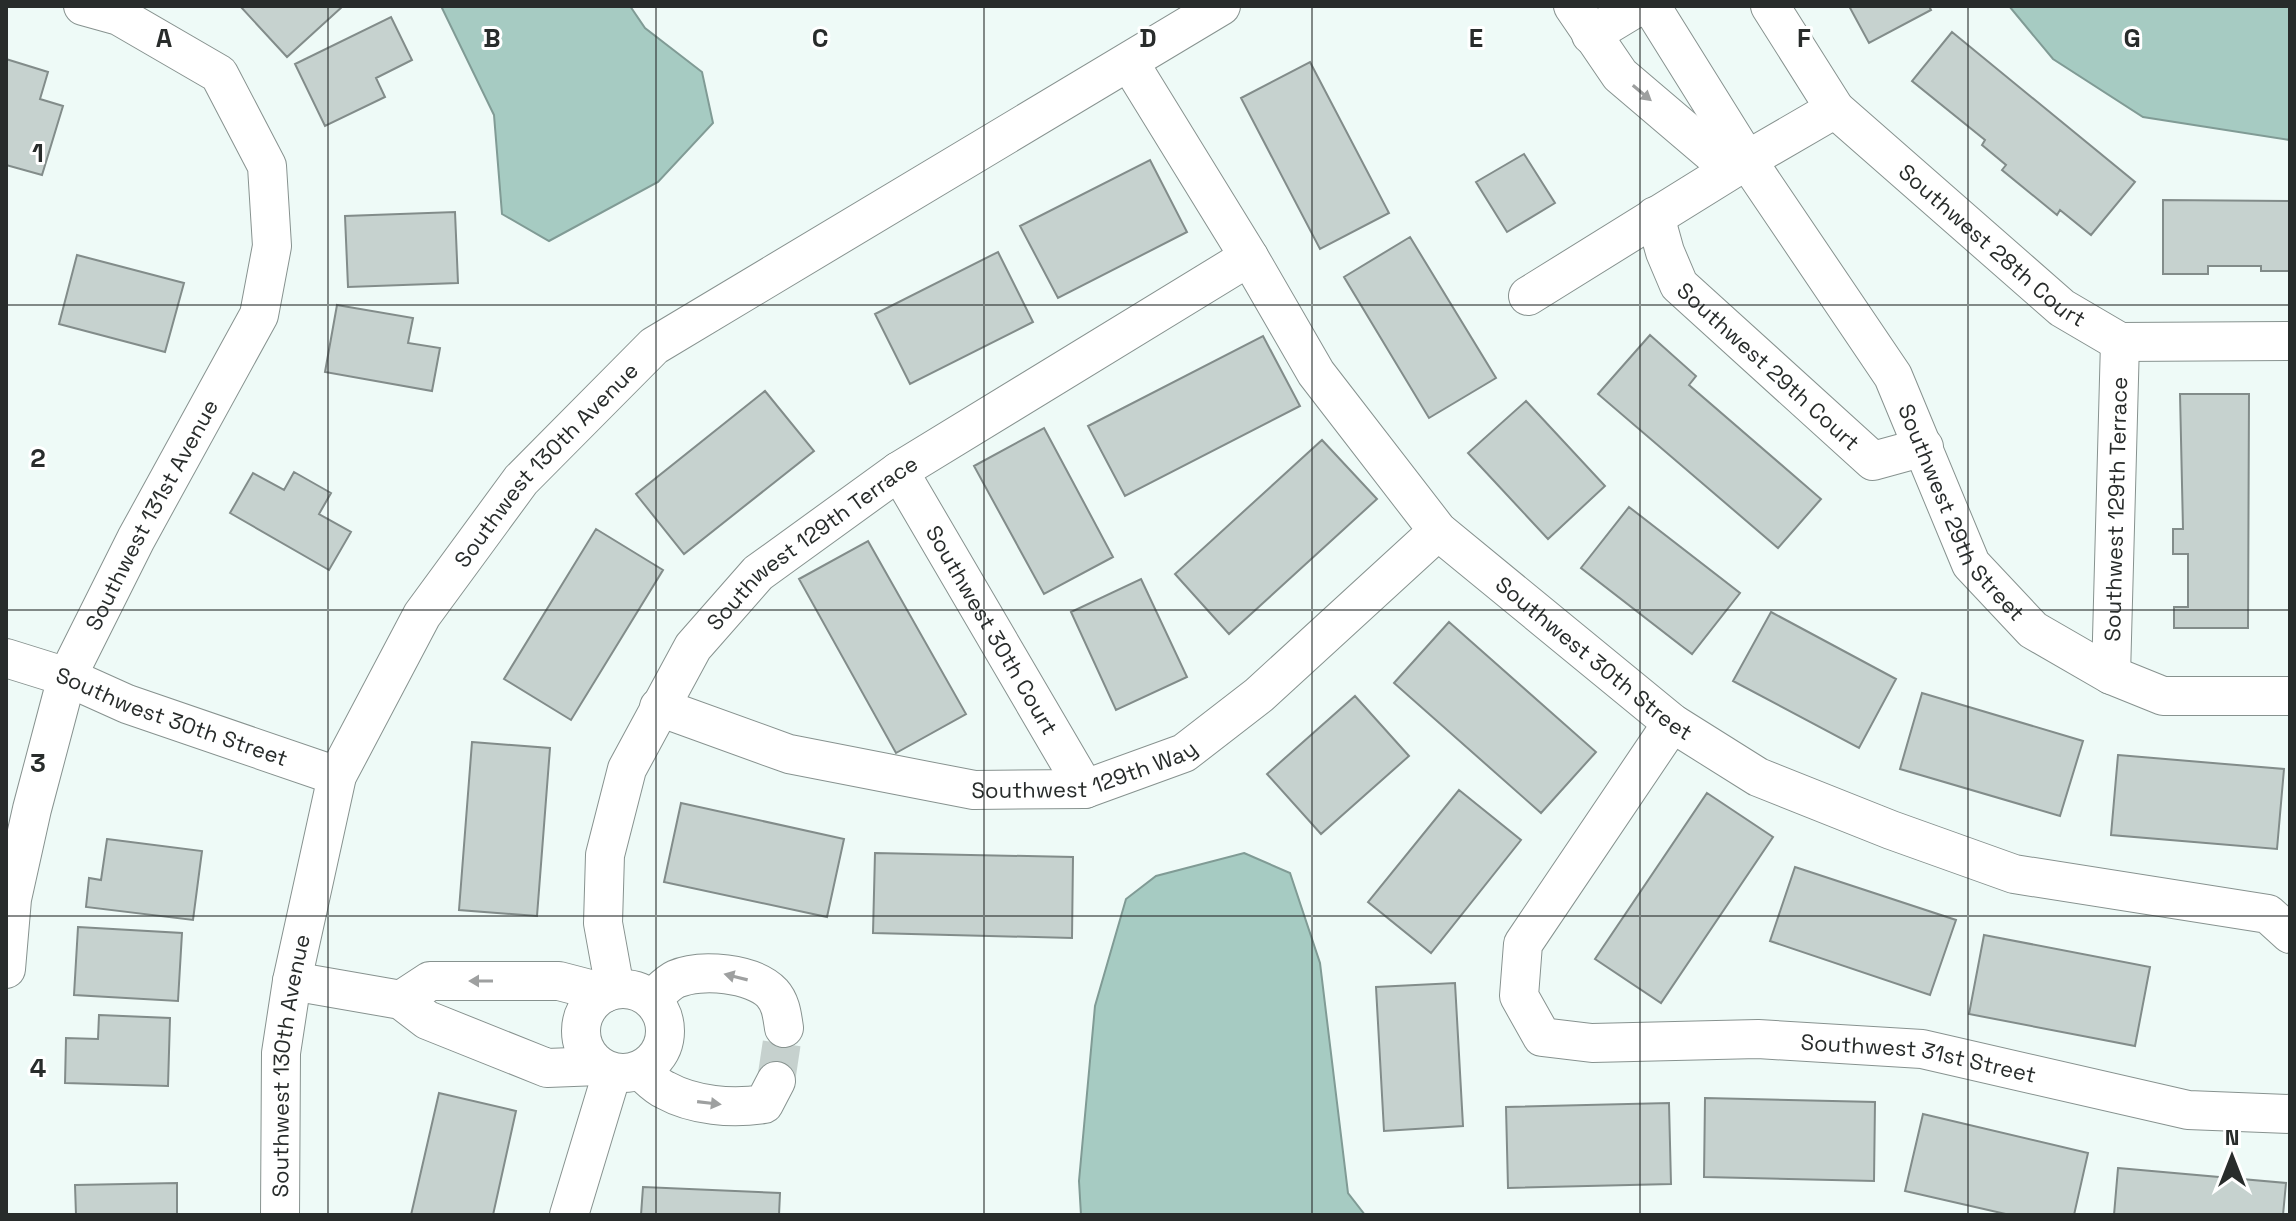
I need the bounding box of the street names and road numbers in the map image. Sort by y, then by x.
street label: Southwest 28th Court [1893,157,2091,333]
street label: Southwest 29th Court [1671,276,1866,456]
street label: Southwest 130th Avenue [448,356,644,573]
street label: Southwest 129th Terrace [2098,376,2133,642]
street label: Southwest 131st Avenue [79,394,224,635]
street label: Southwest 29th Street [1892,400,2031,627]
street label: Southwest 129th Terrace [700,449,923,636]
street label: Southwest 30th Court [920,520,1064,740]
street label: Southwest 30th Street [1490,570,1698,746]
street label: Southwest 30th Street [53,660,292,772]
street label: Southwest 129th Way [971,734,1203,804]
street label: Southwest 130th Avenue [266,931,316,1198]
street label: Southwest 31st Street [1800,1028,2039,1089]

